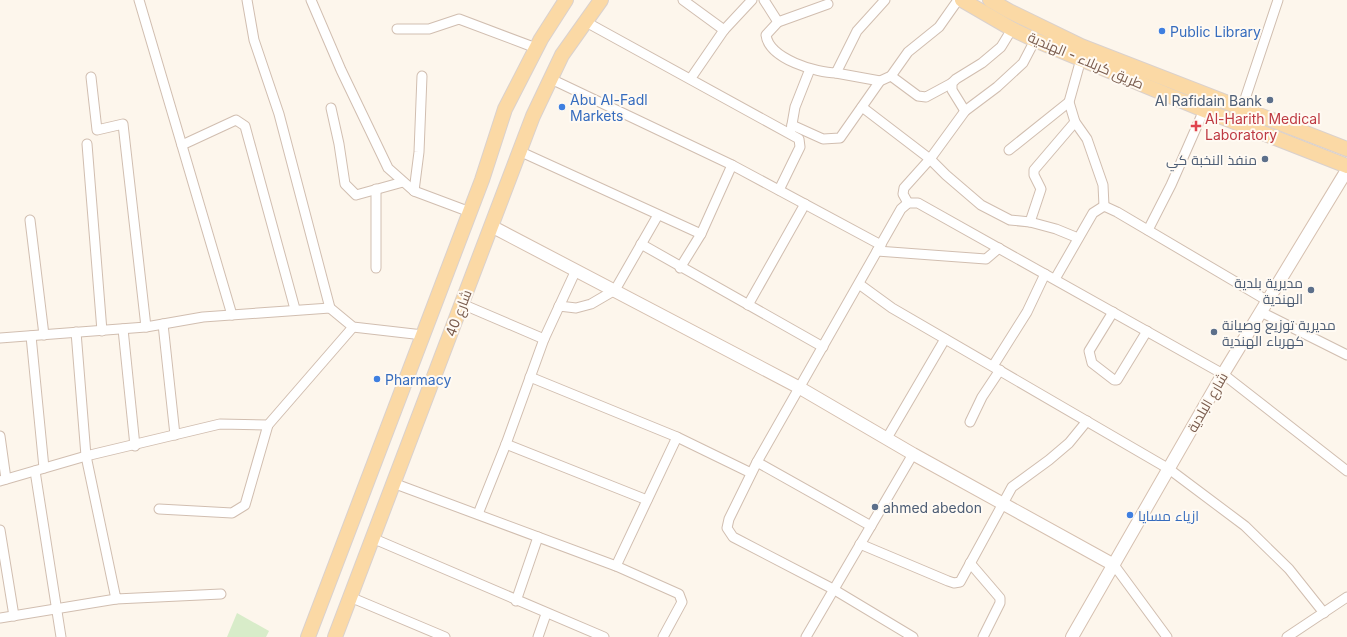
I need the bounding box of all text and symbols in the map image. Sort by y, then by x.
place label: Public Library [1170,23,1261,40]
marker: Public Library [1157,26,1167,36]
street label: طريق كربلاء - الهندية [1025,28,1147,93]
place label: Abu Al-Fadl Markets [570,91,648,124]
place label: Al Rafidain Bank [1155,92,1262,109]
marker: Al Rafidain Bank [1265,95,1275,105]
marker: Abu Al-Fadl Markets [557,102,567,112]
place label: Al-Harith Medical Laboratory [1205,110,1321,143]
marker: Al-Harith Medical Laboratory [1190,120,1202,132]
place label: منفذ النخبة كي [1166,151,1257,172]
marker: منفذ النخبة كي [1260,154,1270,164]
place label: مديرية بلدية الهندية [1234,274,1303,307]
marker: مديرية بلدية الهندية [1306,285,1316,295]
street label: شارع 40 [441,287,476,339]
place label: مديرية توزيع وصيانة كهرباء الهندية [1222,316,1336,349]
marker: مديرية توزيع وصيانة كهرباء الهندية [1209,327,1219,337]
street label: شارع البلدية [1183,369,1232,436]
place label: Pharmacy [385,371,451,388]
marker: Pharmacy [372,374,382,384]
place label: ahmed abedon [883,499,982,516]
marker: ahmed abedon [870,502,880,512]
place label: ازياء مسايا [1138,507,1199,524]
marker: ازياء مسايا [1125,510,1135,520]

